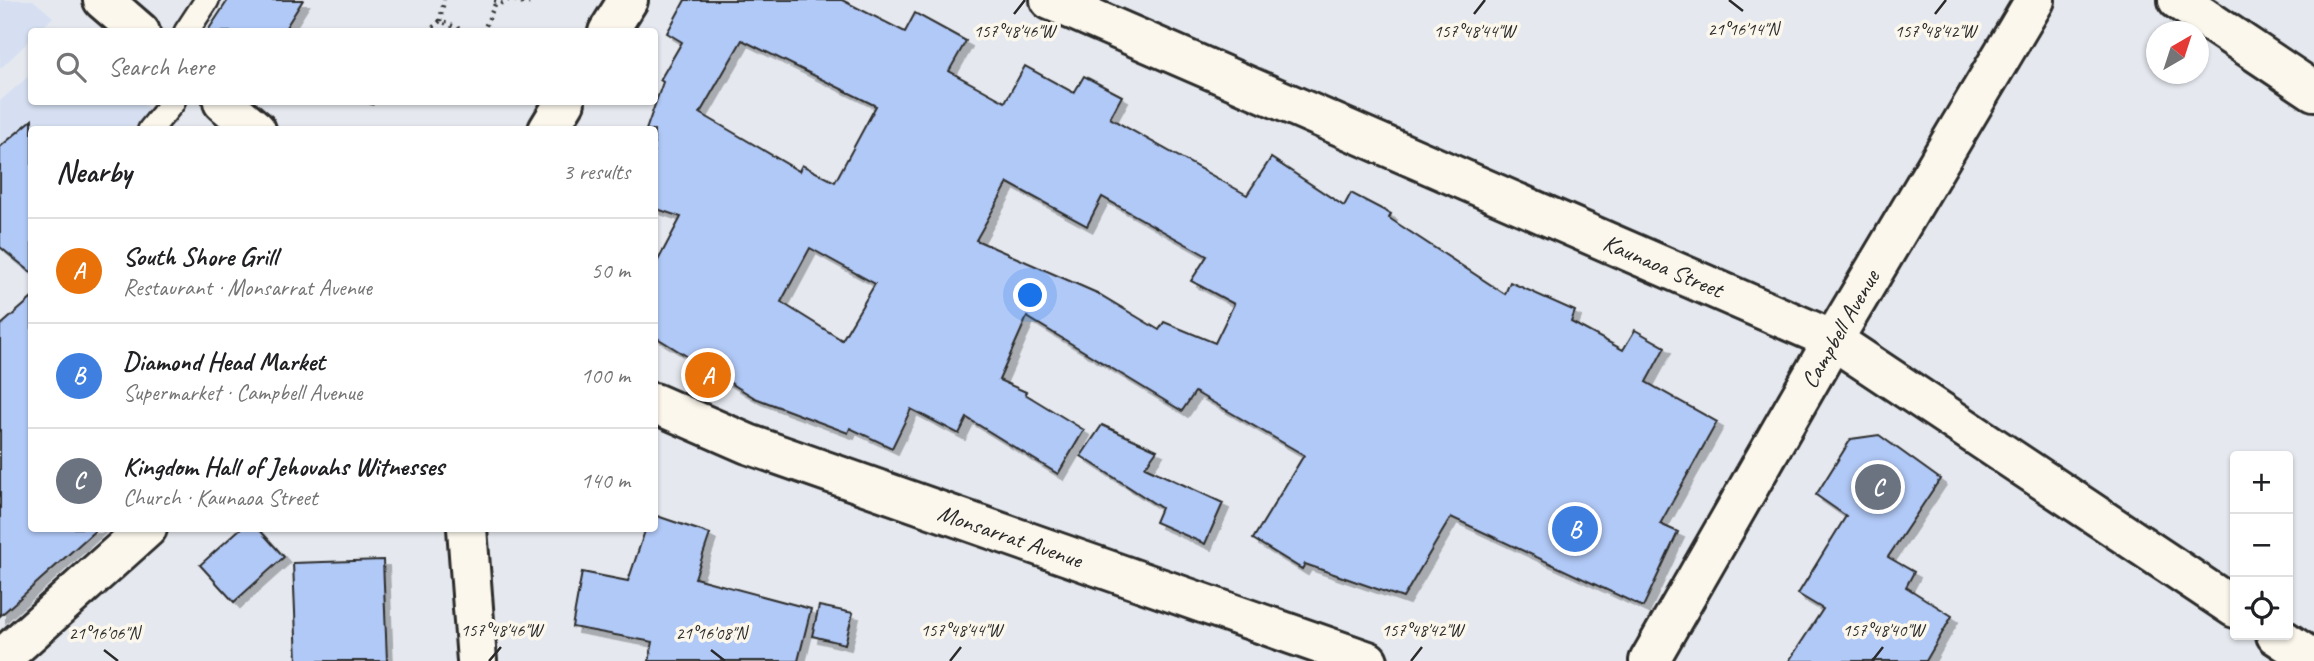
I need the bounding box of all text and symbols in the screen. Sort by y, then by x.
text: 21°16'14"N [1708,18,1782,40]
text: 157°48'46"W [973,20,1058,42]
text: 157°48'44"W [1433,20,1518,42]
text: 157°48'42"W [1894,20,1979,42]
north arrow [2146,21,2209,84]
search box [28,28,658,105]
icon: search [52,48,90,86]
text: Search here [108,50,214,83]
text: Nearby [56,153,132,191]
text: 3 results [563,157,630,186]
street label: Kaunaoa Street [1599,227,1729,305]
text: South Shore Grill [123,240,277,273]
text: A [73,256,85,285]
text: 50 m [591,256,630,285]
street label: Campbell Avenue [1794,263,1887,393]
text: Restaurant · Monsarrat Avenue [123,273,372,302]
your location [1013,278,1047,312]
text: Diamond Head Market [123,345,325,378]
pin: A [685,349,731,401]
text: B [73,361,85,390]
text: 100 m [581,361,630,390]
text: Supermarket · Campbell Avenue [123,378,362,407]
text: Kingdom Hall of Jehovahs Witnesses [123,450,444,483]
map controls [2230,451,2293,640]
button: + [2230,451,2293,514]
pin: C [1855,461,1901,513]
text: C [74,466,84,495]
text: 140 m [581,466,630,495]
text: Church · Kaunaoa Street [123,483,317,512]
street label: Monsarrat Avenue [934,497,1088,575]
pin: B [1552,503,1598,555]
button: − [2230,514,2293,577]
button: locate [2230,577,2293,640]
text: 157°48'46"W [460,619,545,641]
text: 157°48'44"W [920,619,1005,641]
text: 157°48'42"W [1381,619,1466,641]
text: 157°48'40"W [1842,619,1927,641]
text: 21°16'06"N [69,622,143,644]
text: 21°16'08"N [676,622,750,644]

